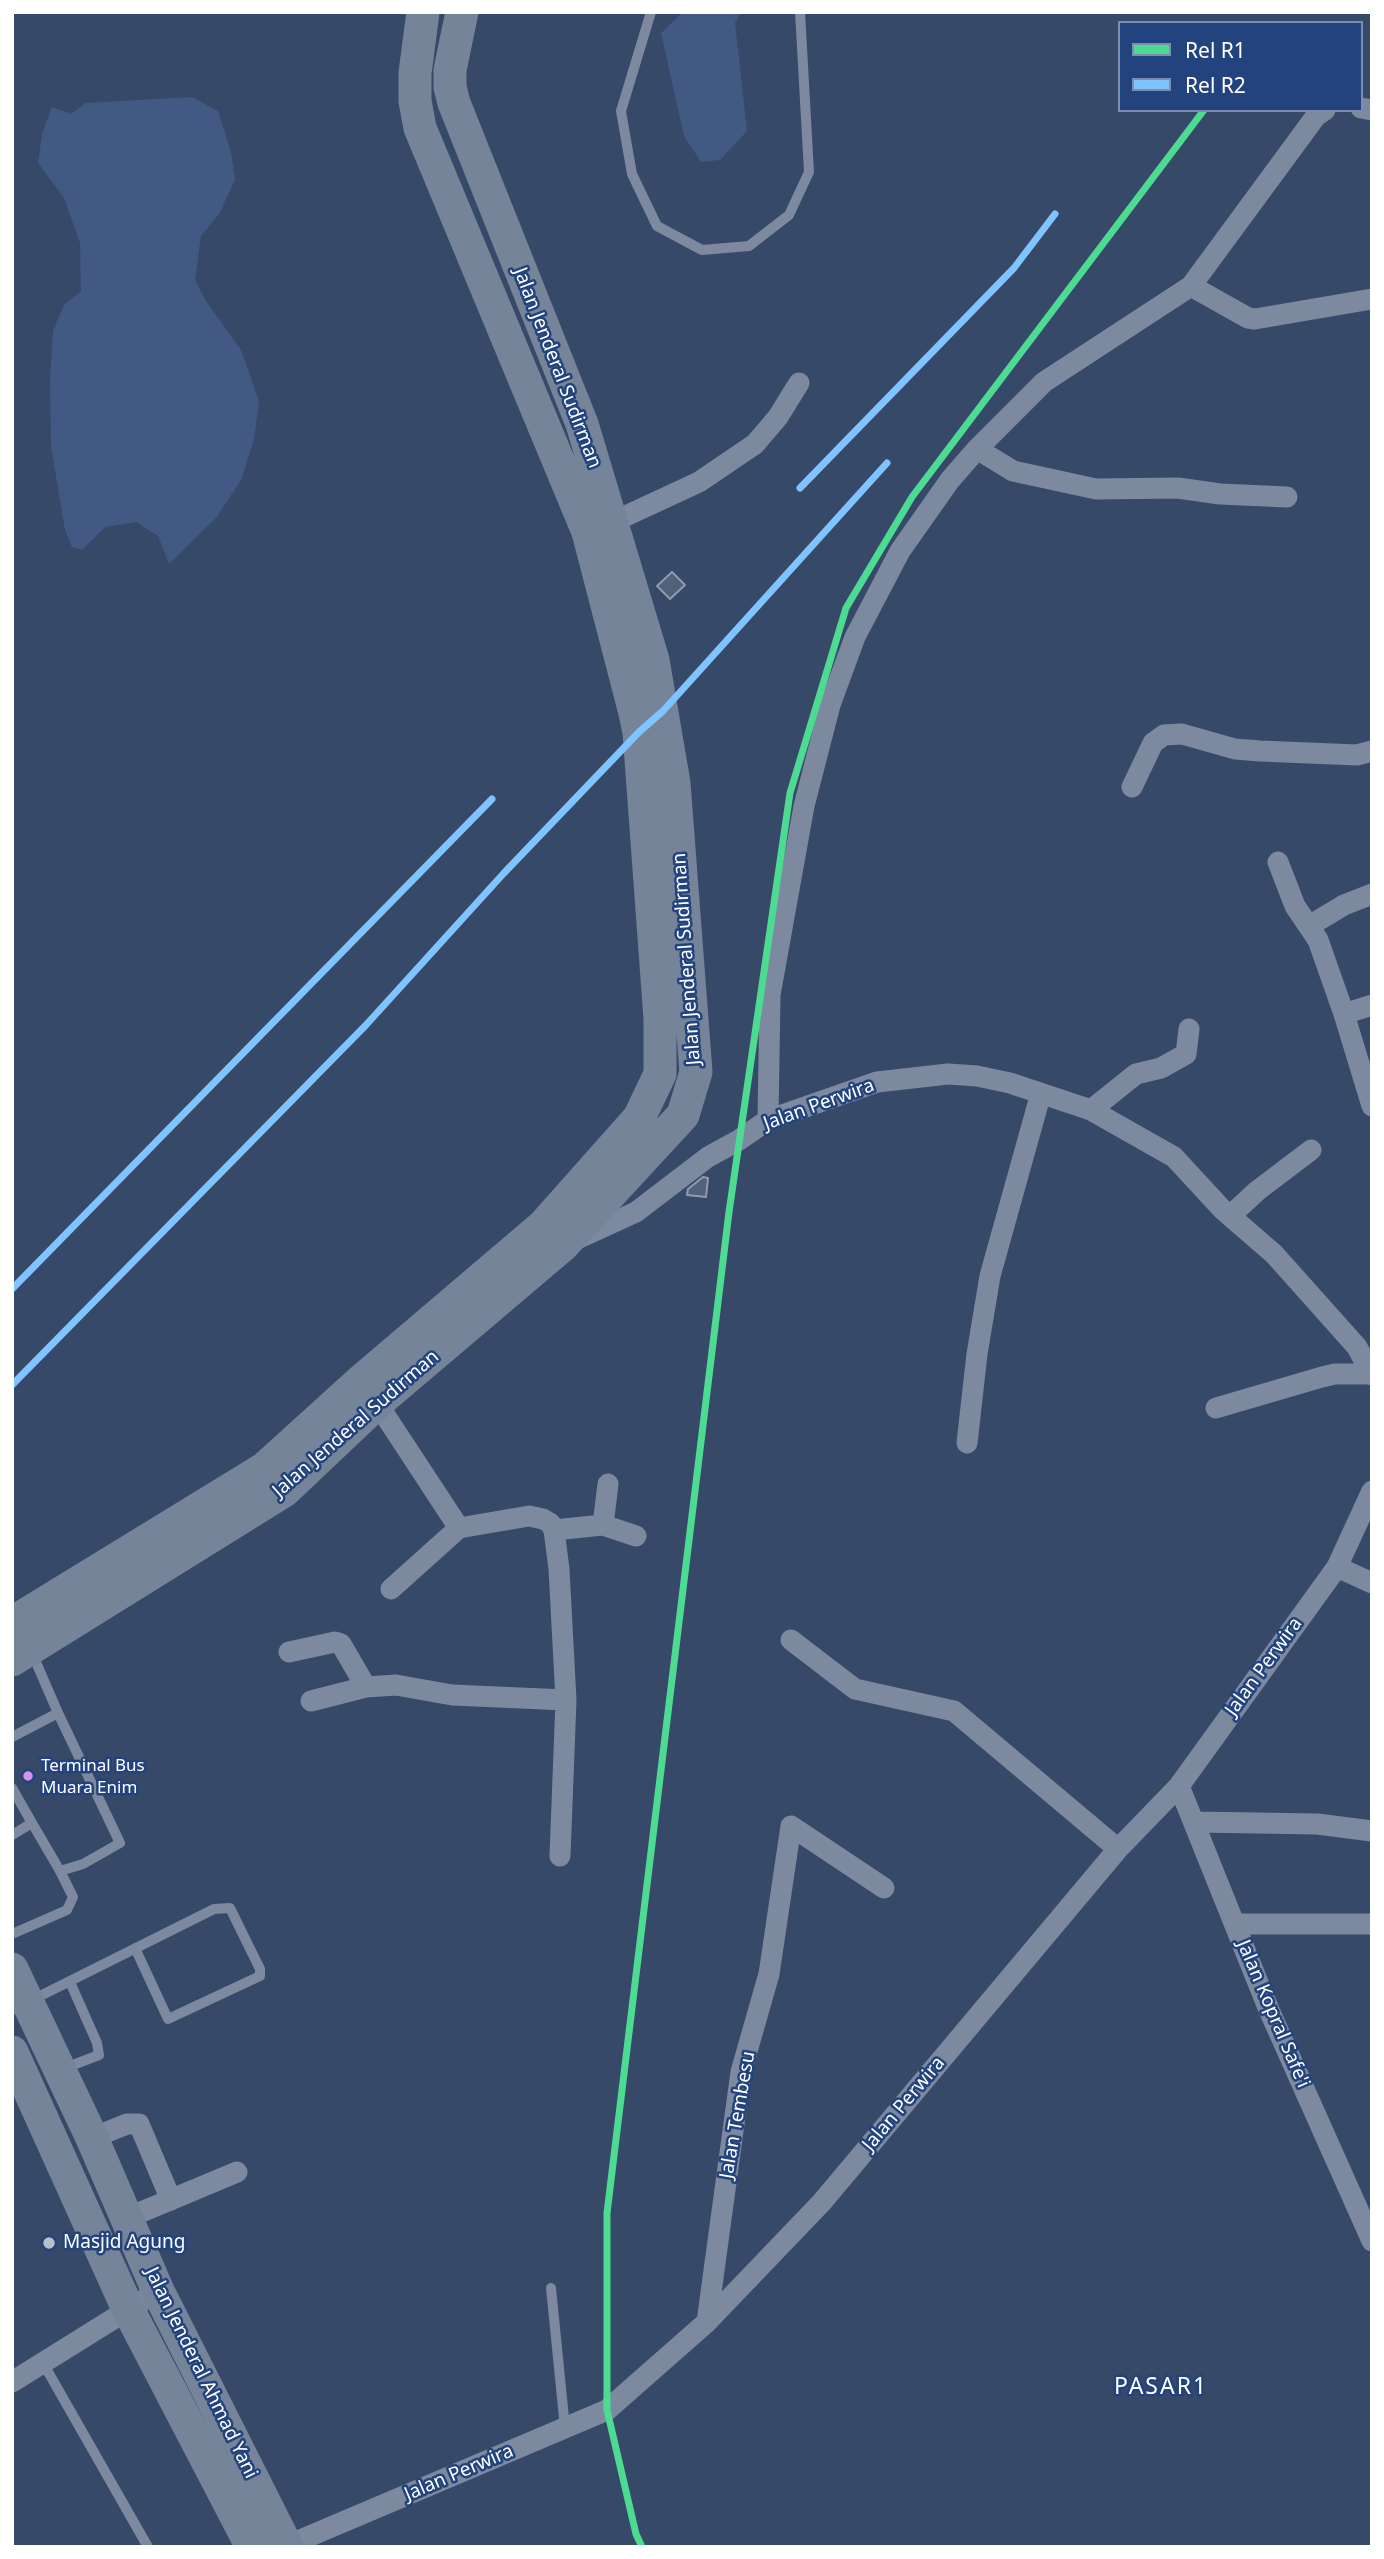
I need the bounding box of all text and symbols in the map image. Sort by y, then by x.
legend [1118,21,1363,112]
text: Rel R1 [1185,36,1246,64]
text: Rel R2 [1185,71,1246,99]
street label: Jalan Jenderal Sudirman [508,265,606,471]
street label: Jalan Jenderal Sudirman [668,852,706,1066]
street label: Jalan Perwira [761,1074,877,1136]
street label: Jalan Jenderal Sudirman [268,1346,444,1502]
street label: Jalan Perwira [1221,1613,1307,1721]
place label: Terminal Bus Muara Enim [41,1756,145,1796]
marker: Terminal Bus Muara Enim [21,1769,35,1783]
street label: Jalan Kopral Safe'i [1232,1937,1314,2091]
street label: Jalan Tembesu [716,2049,760,2181]
street label: Jalan Perwira [858,2052,950,2156]
place label: Masjid Agung [63,2232,185,2254]
marker: Masjid Agung [41,2235,57,2251]
street label: Jalan Jenderal Ahmad Yani [140,2264,262,2482]
district label: PASAR1 [1115,2373,1207,2401]
street label: Jalan Perwira [401,2440,517,2506]

